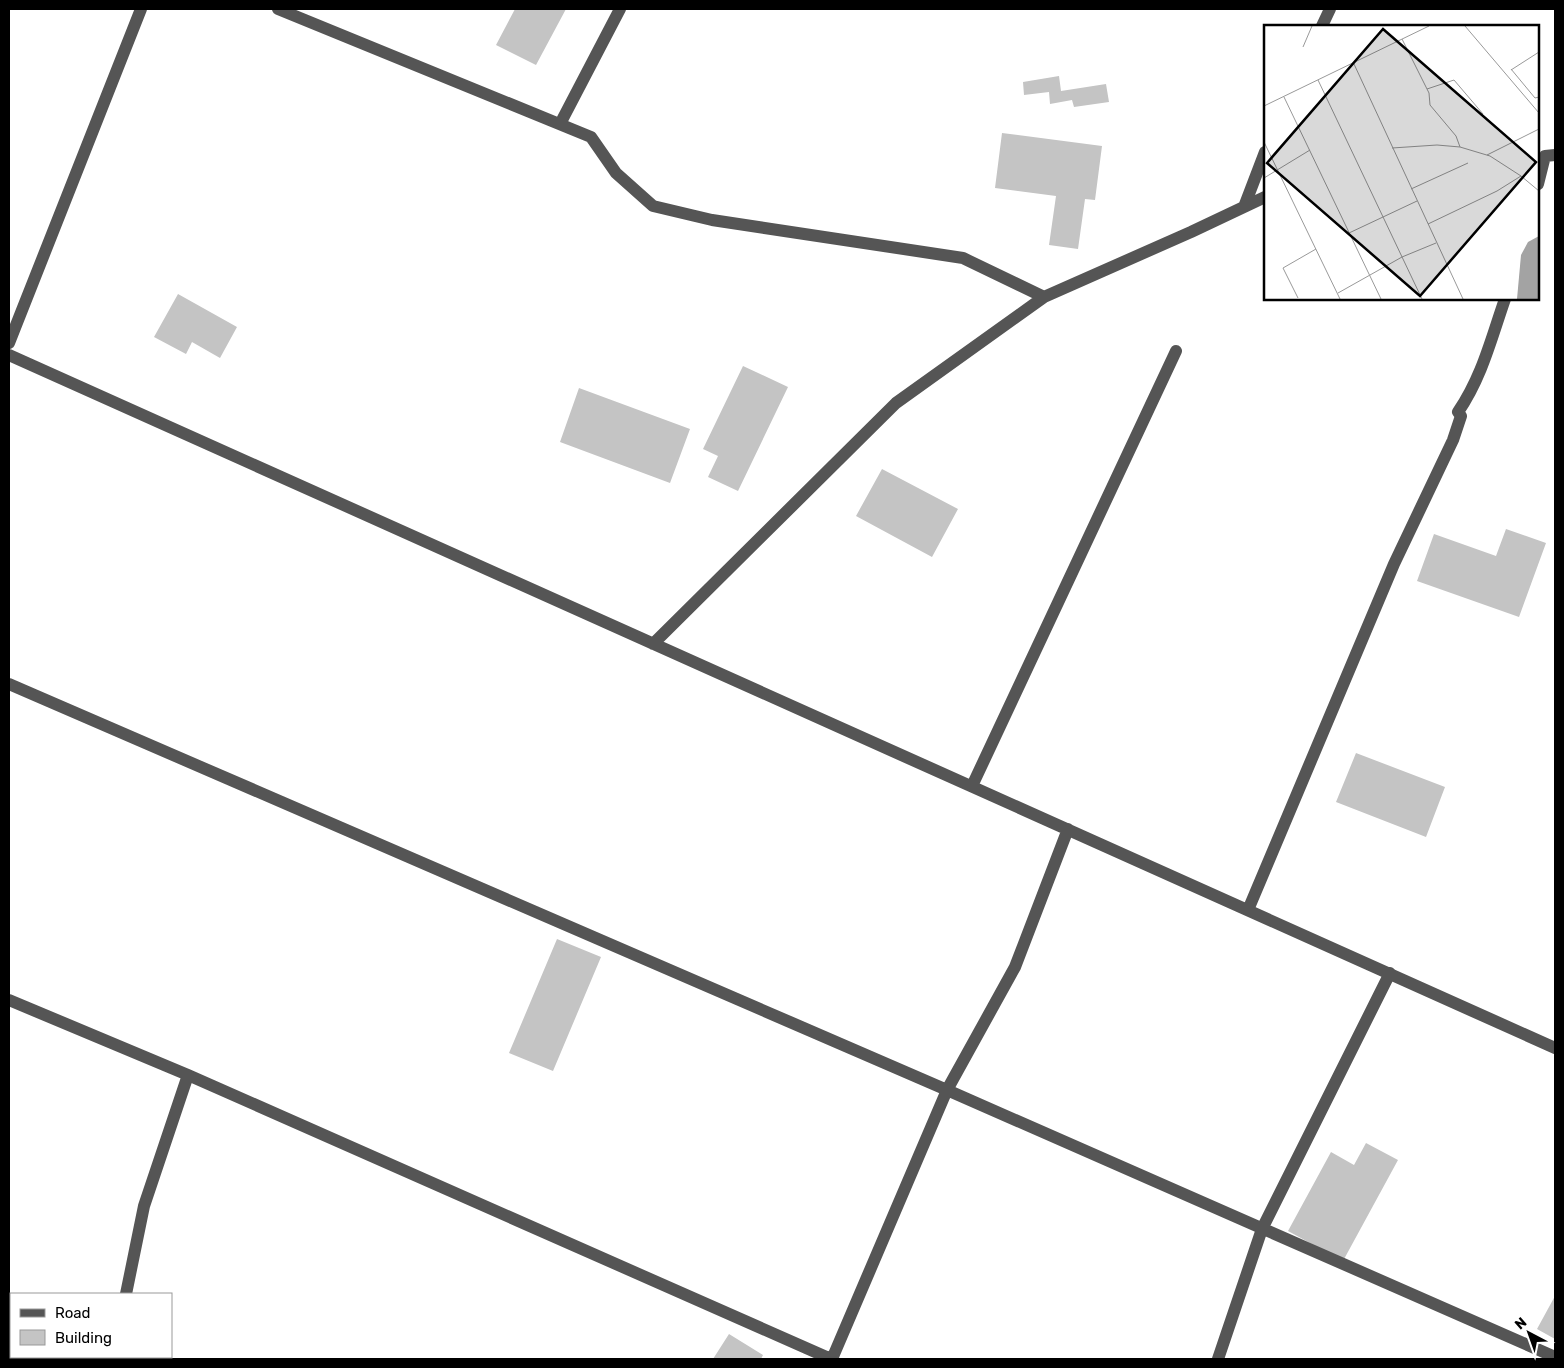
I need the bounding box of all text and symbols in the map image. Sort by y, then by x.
inset map [1264,25,1539,300]
legend [10,1293,172,1358]
text: Road [55,1304,91,1322]
north arrow [1504,1308,1554,1358]
text: N [1511,1314,1530,1333]
text: Building [55,1329,112,1347]

